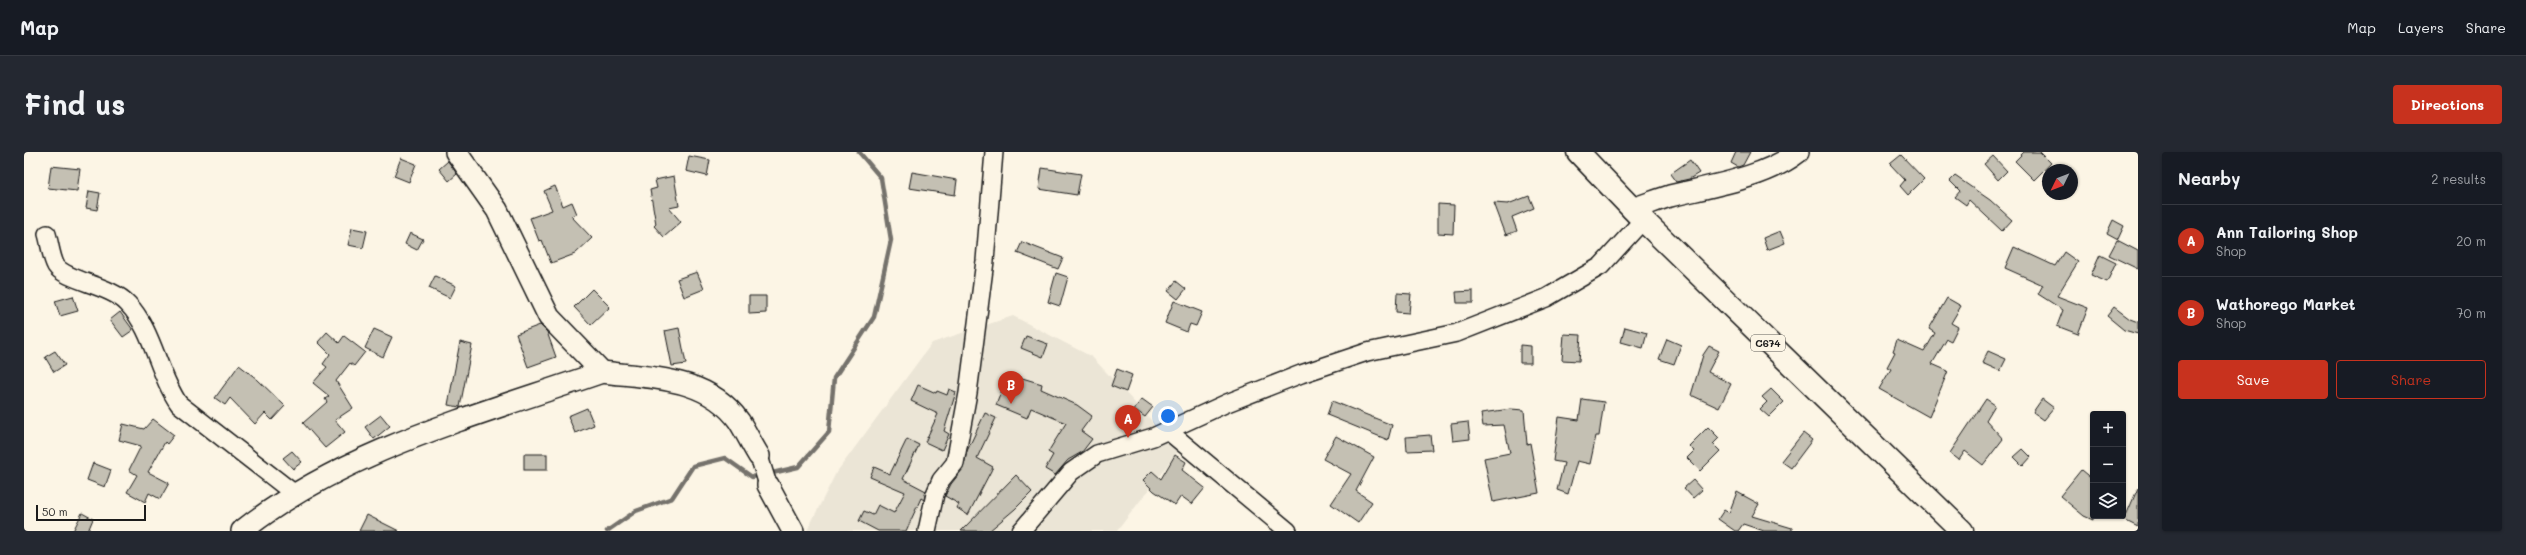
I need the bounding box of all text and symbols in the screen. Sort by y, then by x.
text: Map [20,15,59,40]
text: Map [2347,18,2376,37]
text: Layers [2398,18,2444,37]
text: Share [2466,18,2506,37]
button: Directions [2393,85,2502,124]
text: Find us [24,86,125,122]
north arrow [2042,164,2078,200]
text: Nearby [2178,167,2240,189]
text: 2 results [2431,170,2486,187]
text: Ann Tailoring Shop [2216,222,2358,242]
text: A [2186,232,2196,249]
text: 20 m [2456,232,2486,249]
text: Shop [2216,242,2246,259]
text: Wathorego Market [2216,294,2356,314]
text: B [2187,304,2195,321]
text: 70 m [2456,304,2486,321]
text: Shop [2216,314,2246,331]
road number: C674 [1751,335,1785,351]
button: Save [2178,360,2328,399]
button: Share [2336,360,2486,399]
pin: B [998,371,1024,404]
pin: A [1115,405,1141,438]
your location [1158,406,1178,426]
map controls [2090,411,2126,519]
button: + [2090,411,2126,447]
button: − [2090,447,2126,483]
button: layers [2090,483,2126,519]
scale bar [36,503,146,522]
text: 50 m [42,504,68,519]

